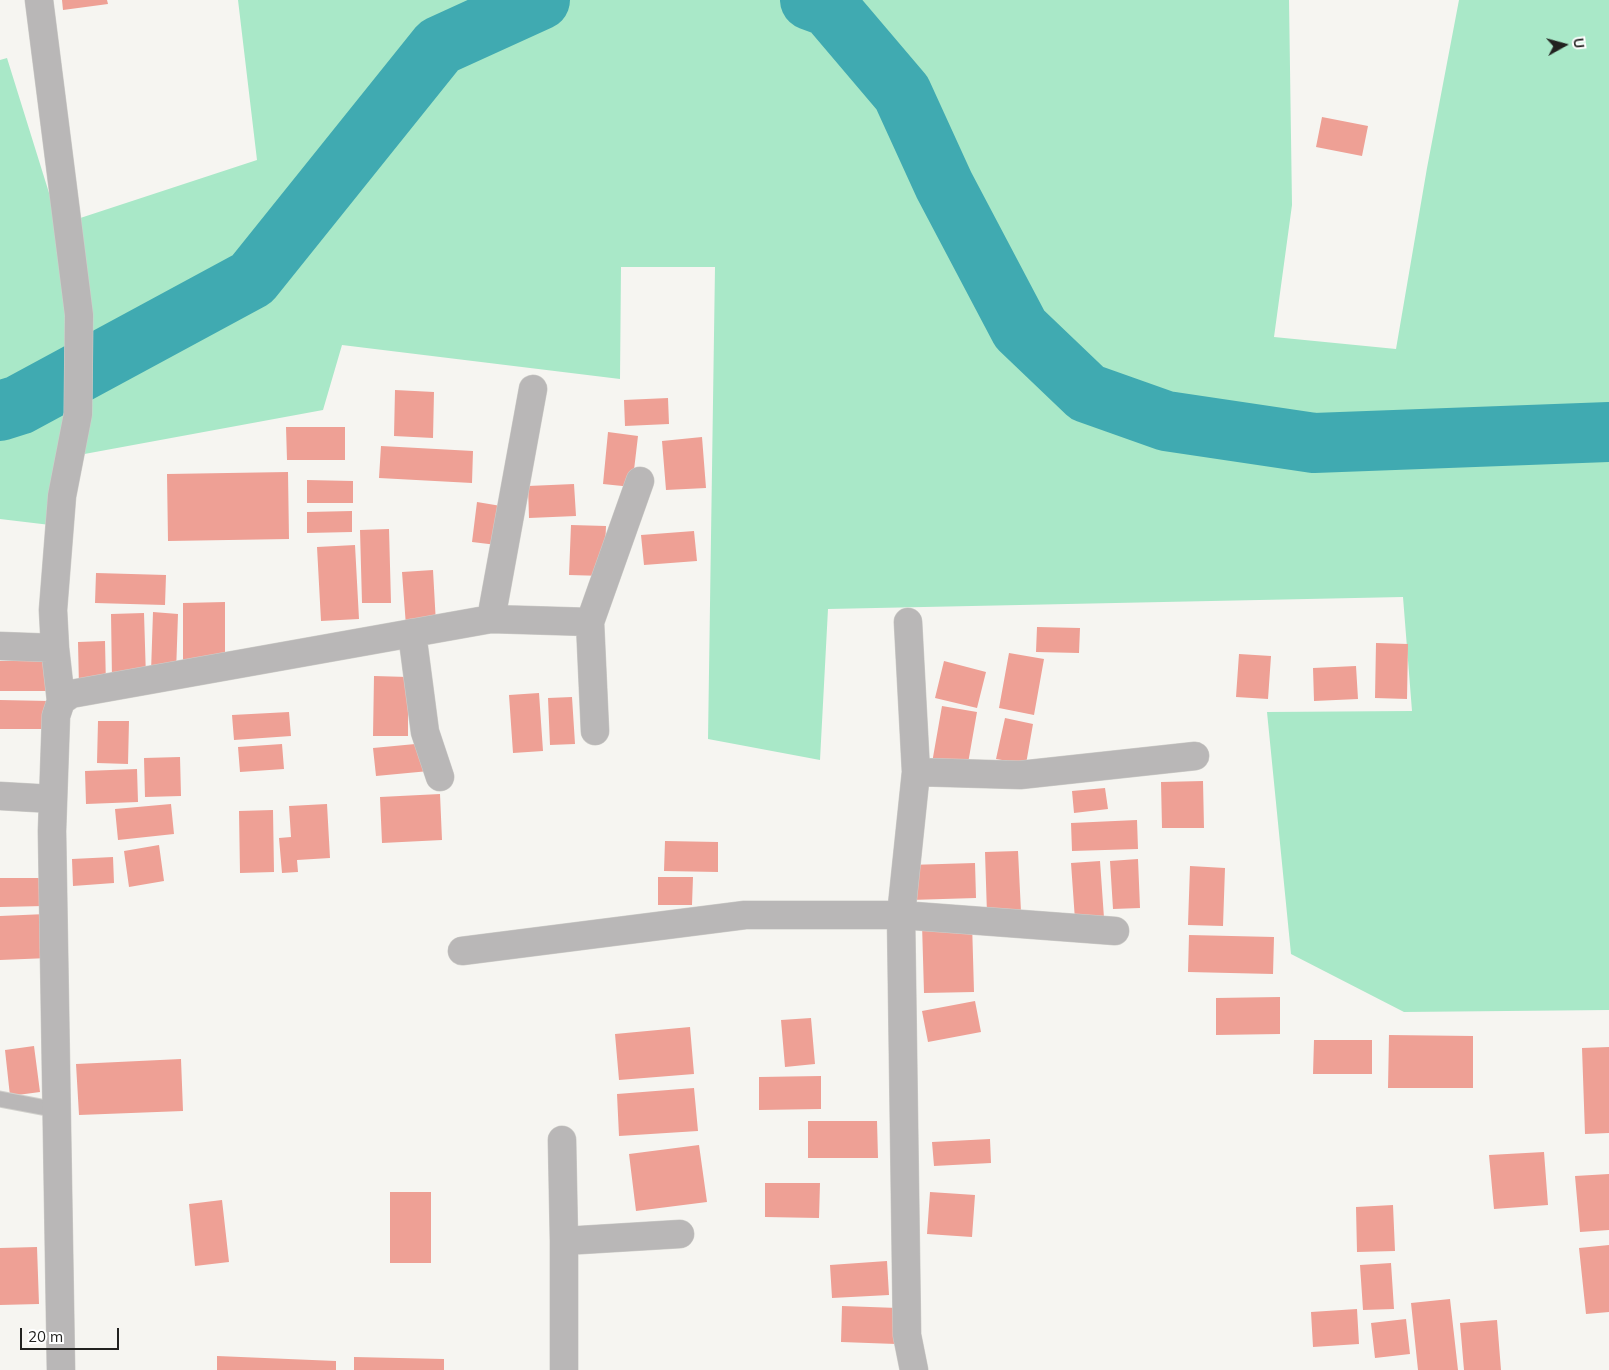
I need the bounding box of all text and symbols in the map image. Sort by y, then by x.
north arrow [1539,20,1589,70]
text: U [1569,37,1588,49]
scale bar [22,1318,121,1350]
text: 20 m [28,1327,63,1346]

